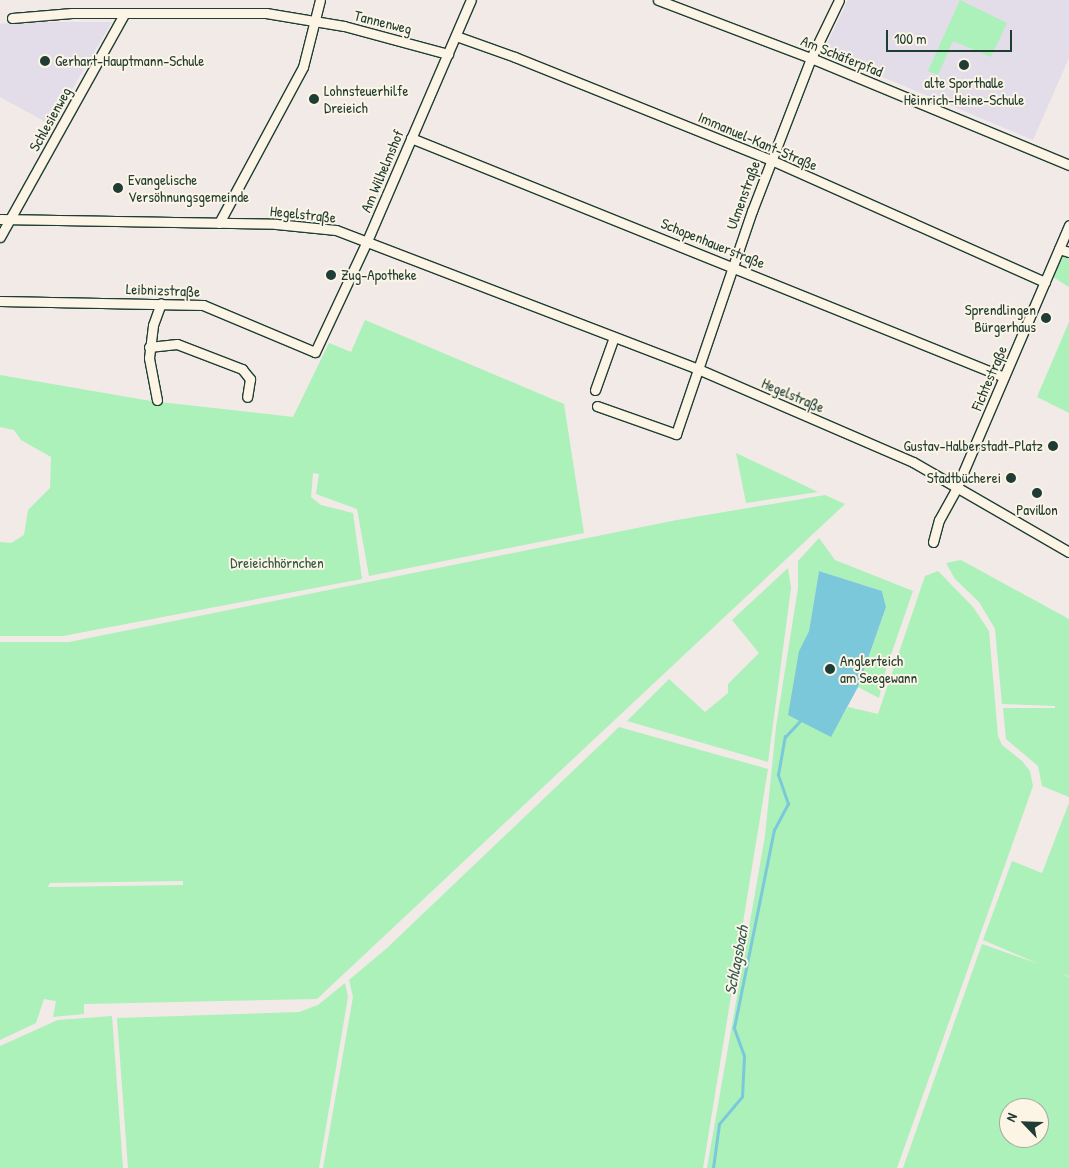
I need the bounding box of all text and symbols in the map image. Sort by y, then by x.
street label: Tannenweg [352,6,414,38]
scale bar [889,20,1015,52]
text: 100 m [894,28,927,49]
street label: Am Schäferpfad [799,31,885,81]
place label: Gerhart-Hauptmann-Schule [55,52,204,70]
marker: Gerhart-Hauptmann-Schule [39,55,51,67]
marker: alte Sporthalle Heinrich-Heine-Schule [958,59,970,71]
place label: alte Sporthalle Heinrich-Heine-Schule [904,73,1024,108]
place label: Lohnsteuerhilfe Dreieich [324,81,408,116]
street label: Schlesienweg [25,84,75,154]
marker: Lohnsteuerhilfe Dreieich [308,93,320,105]
street label: Immanuel-Kant-Straße [696,108,820,174]
street label: Am Wilhelmshof [357,127,407,215]
street label: Ulmenstraße [722,158,764,232]
place label: Evangelische Versöhnungsgemeinde [128,170,249,205]
marker: Evangelische Versöhnungsgemeinde [112,182,124,194]
street label: Hegelstraße [269,202,337,226]
street label: Schopenhauerstraße [658,214,768,272]
place label: Zug-Apotheke [341,266,417,284]
marker: Zug-Apotheke [325,269,337,281]
street label: Leibnizstraße [126,280,200,300]
place label: Sprendlingen Bürgerhaus [965,300,1036,335]
marker: Sprendlingen Bürgerhaus [1040,312,1052,324]
street label: Fichtestraße [967,343,1011,413]
street label: Hegelstraße [759,374,827,416]
place label: Gustav-Halberstadt-Platz [904,437,1043,455]
marker: Gustav-Halberstadt-Platz [1047,440,1059,452]
place label: Stadtbücherei [927,469,1001,487]
marker: Stadtbücherei [1005,472,1017,484]
marker: Pavillon [1031,487,1043,499]
place label: Pavillon [1016,501,1058,519]
park label: Dreieichhörnchen [230,554,324,572]
place label: Anglerteich am Seegewann [840,651,917,686]
marker: Anglerteich am Seegewann [824,663,836,675]
water label: Schlagsbach [720,924,752,996]
north arrow [999,1098,1049,1148]
text: N [1001,1110,1021,1124]

